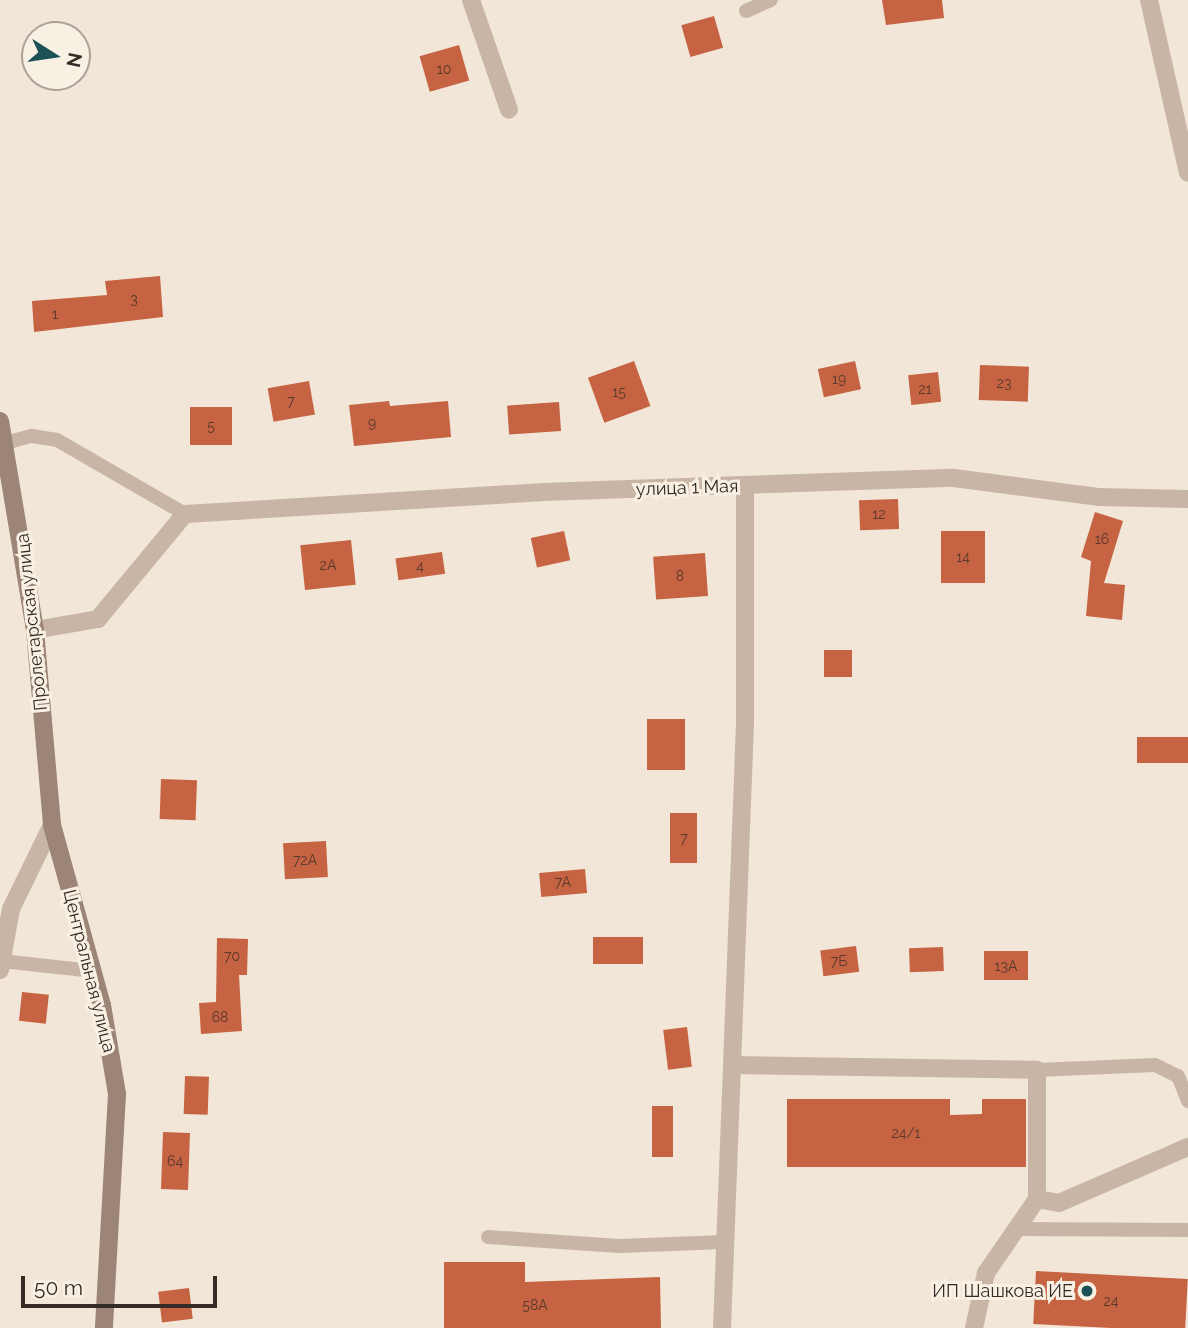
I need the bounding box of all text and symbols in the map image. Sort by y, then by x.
north arrow [21,21,91,91]
text: N [62,51,87,69]
house number: 10 [437,61,451,77]
house number: 3 [130,291,138,307]
house number: 1 [52,306,58,322]
house number: 19 [832,371,846,387]
house number: 23 [997,375,1011,391]
house number: 21 [918,381,932,397]
house number: 15 [612,384,626,400]
house number: 7 [287,393,295,409]
house number: 9 [368,415,376,431]
house number: 5 [207,418,215,434]
street label: улица 1 Мая [635,475,739,501]
house number: 12 [872,506,886,522]
house number: 16 [1095,531,1109,547]
street label: Пролетарская улица [12,532,52,712]
house number: 14 [956,549,970,565]
house number: 2А [320,557,336,573]
house number: 4 [416,558,424,574]
house number: 8 [676,568,684,584]
house number: 7 [680,830,688,846]
house number: 72А [293,852,317,868]
house number: 7А [555,874,571,890]
street label: Центральная улица [58,887,120,1055]
house number: 70 [224,948,240,964]
house number: 7Б [831,953,847,969]
house number: 13А [995,958,1017,974]
house number: 68 [212,1009,228,1025]
house number: 24/1 [891,1125,921,1141]
house number: 64 [167,1153,183,1169]
scale bar [24,1262,220,1306]
text: 50 m [34,1275,83,1300]
place label: ИП Шашкова ИЕ [932,1280,1073,1302]
marker: ИП Шашкова ИЕ [1079,1283,1095,1299]
house number: 24 [1104,1293,1118,1309]
house number: 58А [522,1297,548,1313]

